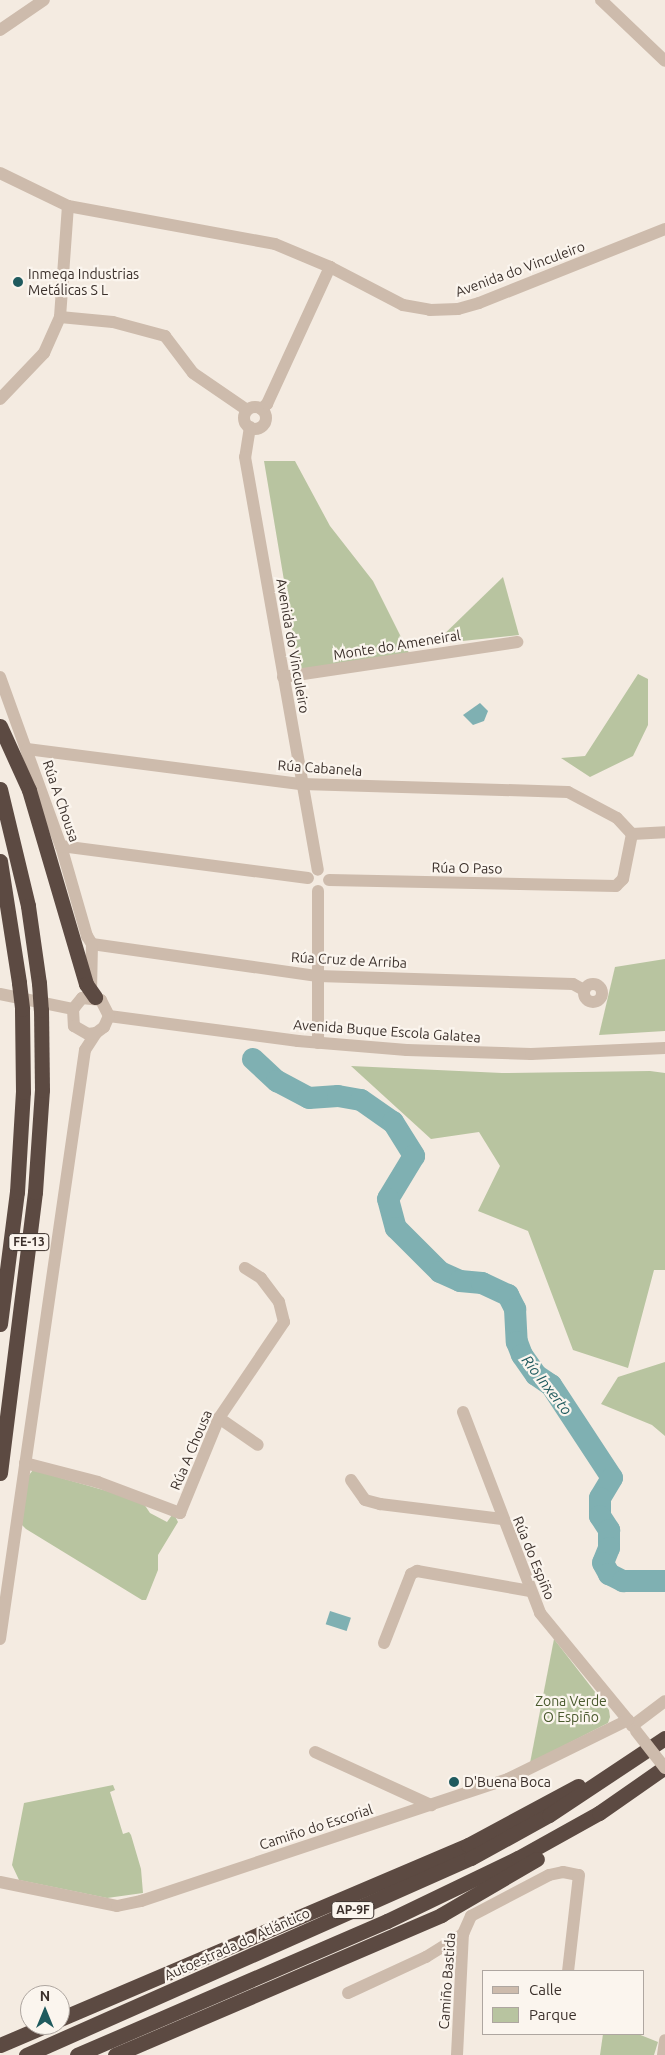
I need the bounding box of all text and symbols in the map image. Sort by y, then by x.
street label: Avenida do Vinculeiro [453,238,587,300]
place label: Inmega Industrias Metálicas S L [28,266,139,298]
marker: Inmega Industrias Metálicas S L [12,276,24,288]
street label: Avenida do Vinculeiro [273,577,313,715]
street label: Monte do Ameneiral [332,627,462,663]
street label: Rúa Cabanela [277,757,363,779]
street label: Rúa A Chousa [39,758,83,844]
street label: Rúa O Paso [431,859,503,877]
street label: Rúa Cruz de Arriba [291,949,407,971]
street label: Avenida Buque Escola Galatea [293,1016,481,1046]
road number: FE-13 [8,1232,50,1252]
water label: Río Inxerto [518,1352,576,1418]
street label: Rúa A Chousa [167,1407,215,1493]
street label: Rúa do Espiño [510,1514,558,1602]
park label: Zona Verde O Espiño [535,1693,607,1725]
place label: D'Buena Boca [464,1774,551,1790]
marker: D'Buena Boca [448,1776,460,1788]
street label: Camiño do Escorial [257,1801,375,1853]
road number: AP-9F [330,1900,376,1920]
street label: Autoestrada do Atlántico [162,1904,312,1984]
street label: Camiño Bastida [435,1932,459,2030]
legend [482,1970,645,2035]
text: Calle [529,1981,562,1998]
north arrow [20,1985,70,2035]
text: N [40,1988,50,2004]
text: Parque [529,2006,577,2023]

